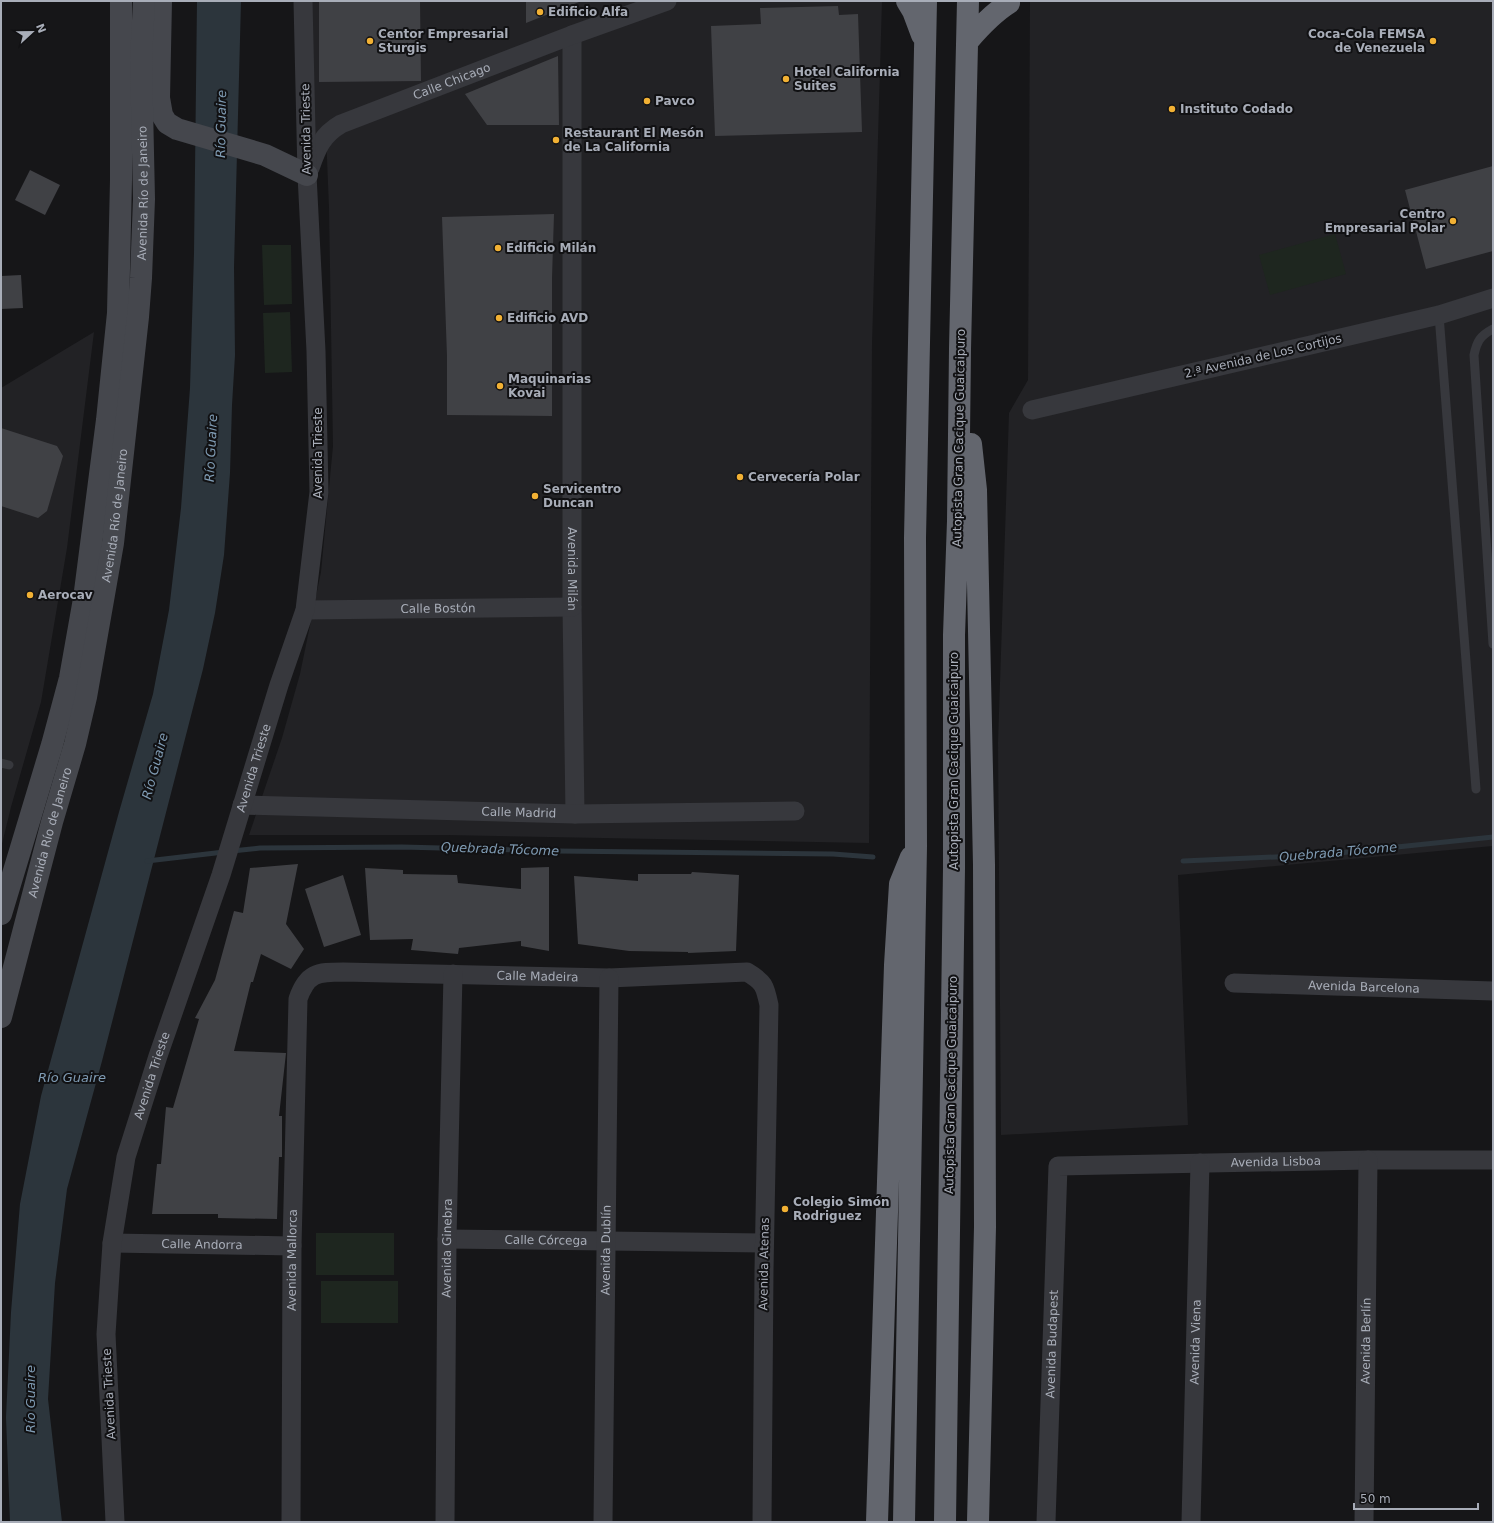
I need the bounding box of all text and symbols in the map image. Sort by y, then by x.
place label: Edificio Alfa [548,5,628,19]
marker: Edificio Alfa [535,7,545,17]
north arrow [12,12,52,52]
text: N [33,22,49,35]
place label: Centor Empresarial Sturgis [378,27,508,55]
place label: Coca-Cola FEMSA de Venezuela [1308,27,1426,55]
marker: Centor Empresarial Sturgis [365,36,375,46]
marker: Coca-Cola FEMSA de Venezuela [1428,36,1438,46]
street label: Calle Chicago [411,60,493,103]
place label: Hotel California Suites [794,65,900,93]
marker: Hotel California Suites [781,74,791,84]
street label: Avenida Trieste [298,83,314,175]
water label: Río Guaire [213,90,229,158]
place label: Pavco [655,94,695,108]
marker: Pavco [642,96,652,106]
place label: Instituto Codado [1180,102,1293,116]
marker: Instituto Codado [1167,104,1177,114]
street label: Avenida Río de Janeiro [135,126,151,261]
place label: Restaurant El Mesón de La California [564,126,704,154]
marker: Restaurant El Mesón de La California [551,135,561,145]
place label: Centro Empresarial Polar [1325,207,1445,235]
marker: Centro Empresarial Polar [1448,216,1458,226]
place label: Edificio Milán [506,241,596,255]
marker: Edificio Milán [493,243,503,253]
place label: Edificio AVD [507,311,588,325]
marker: Edificio AVD [494,313,504,323]
street label: Autopista Gran Cacique Guaicaipuro [950,329,968,547]
street label: 2.ª Avenida de Los Cortijos [1183,331,1343,381]
place label: Maquinarias Kovai [508,372,591,400]
marker: Maquinarias Kovai [495,381,505,391]
street label: Avenida Trieste [311,407,325,499]
water label: Río Guaire [202,414,220,482]
street label: Avenida Río de Janeiro [99,448,130,583]
place label: Cervecería Polar [748,470,860,484]
marker: Cervecería Polar [735,472,745,482]
place label: Servicentro Duncan [543,482,621,510]
marker: Servicentro Duncan [530,491,540,501]
street label: Avenida Milán [565,527,579,611]
place label: Aerocav [38,588,93,602]
marker: Aerocav [25,590,35,600]
street label: Calle Bostón [400,601,476,616]
street label: Autopista Gran Cacique Guaicaipuro [947,652,961,870]
street label: Avenida Trieste [234,722,274,814]
water label: Río Guaire [139,731,171,801]
street label: Avenida Río de Janeiro [26,766,75,899]
street label: Calle Madrid [481,804,557,820]
water label: Quebrada Tócome [441,839,559,859]
water label: Quebrada Tócome [1278,839,1398,865]
street label: Calle Madeira [496,968,579,984]
street label: Autopista Gran Cacique Guaicaipuro [942,976,960,1194]
street label: Avenida Barcelona [1308,978,1420,996]
street label: Avenida Trieste [131,1030,173,1121]
water label: Río Guaire [38,1070,106,1085]
street label: Avenida Lisboa [1230,1154,1321,1170]
place label: Colegio Simón Rodriguez [793,1195,889,1223]
street label: Avenida Ginebra [440,1198,455,1298]
marker: Colegio Simón Rodriguez [780,1204,790,1214]
street label: Avenida Dublín [599,1205,613,1295]
street label: Avenida Mallorca [285,1209,300,1311]
street label: Avenida Atenas [756,1217,772,1311]
street label: Calle Córcega [504,1233,588,1248]
street label: Calle Andorra [161,1237,243,1252]
street label: Avenida Budapest [1043,1289,1061,1399]
street label: Avenida Berlín [1359,1298,1373,1384]
street label: Avenida Viena [1187,1299,1204,1385]
street label: Avenida Trieste [100,1348,118,1440]
water label: Río Guaire [23,1365,38,1433]
scale bar [1354,1485,1478,1511]
text: 50 m [1360,1492,1391,1506]

